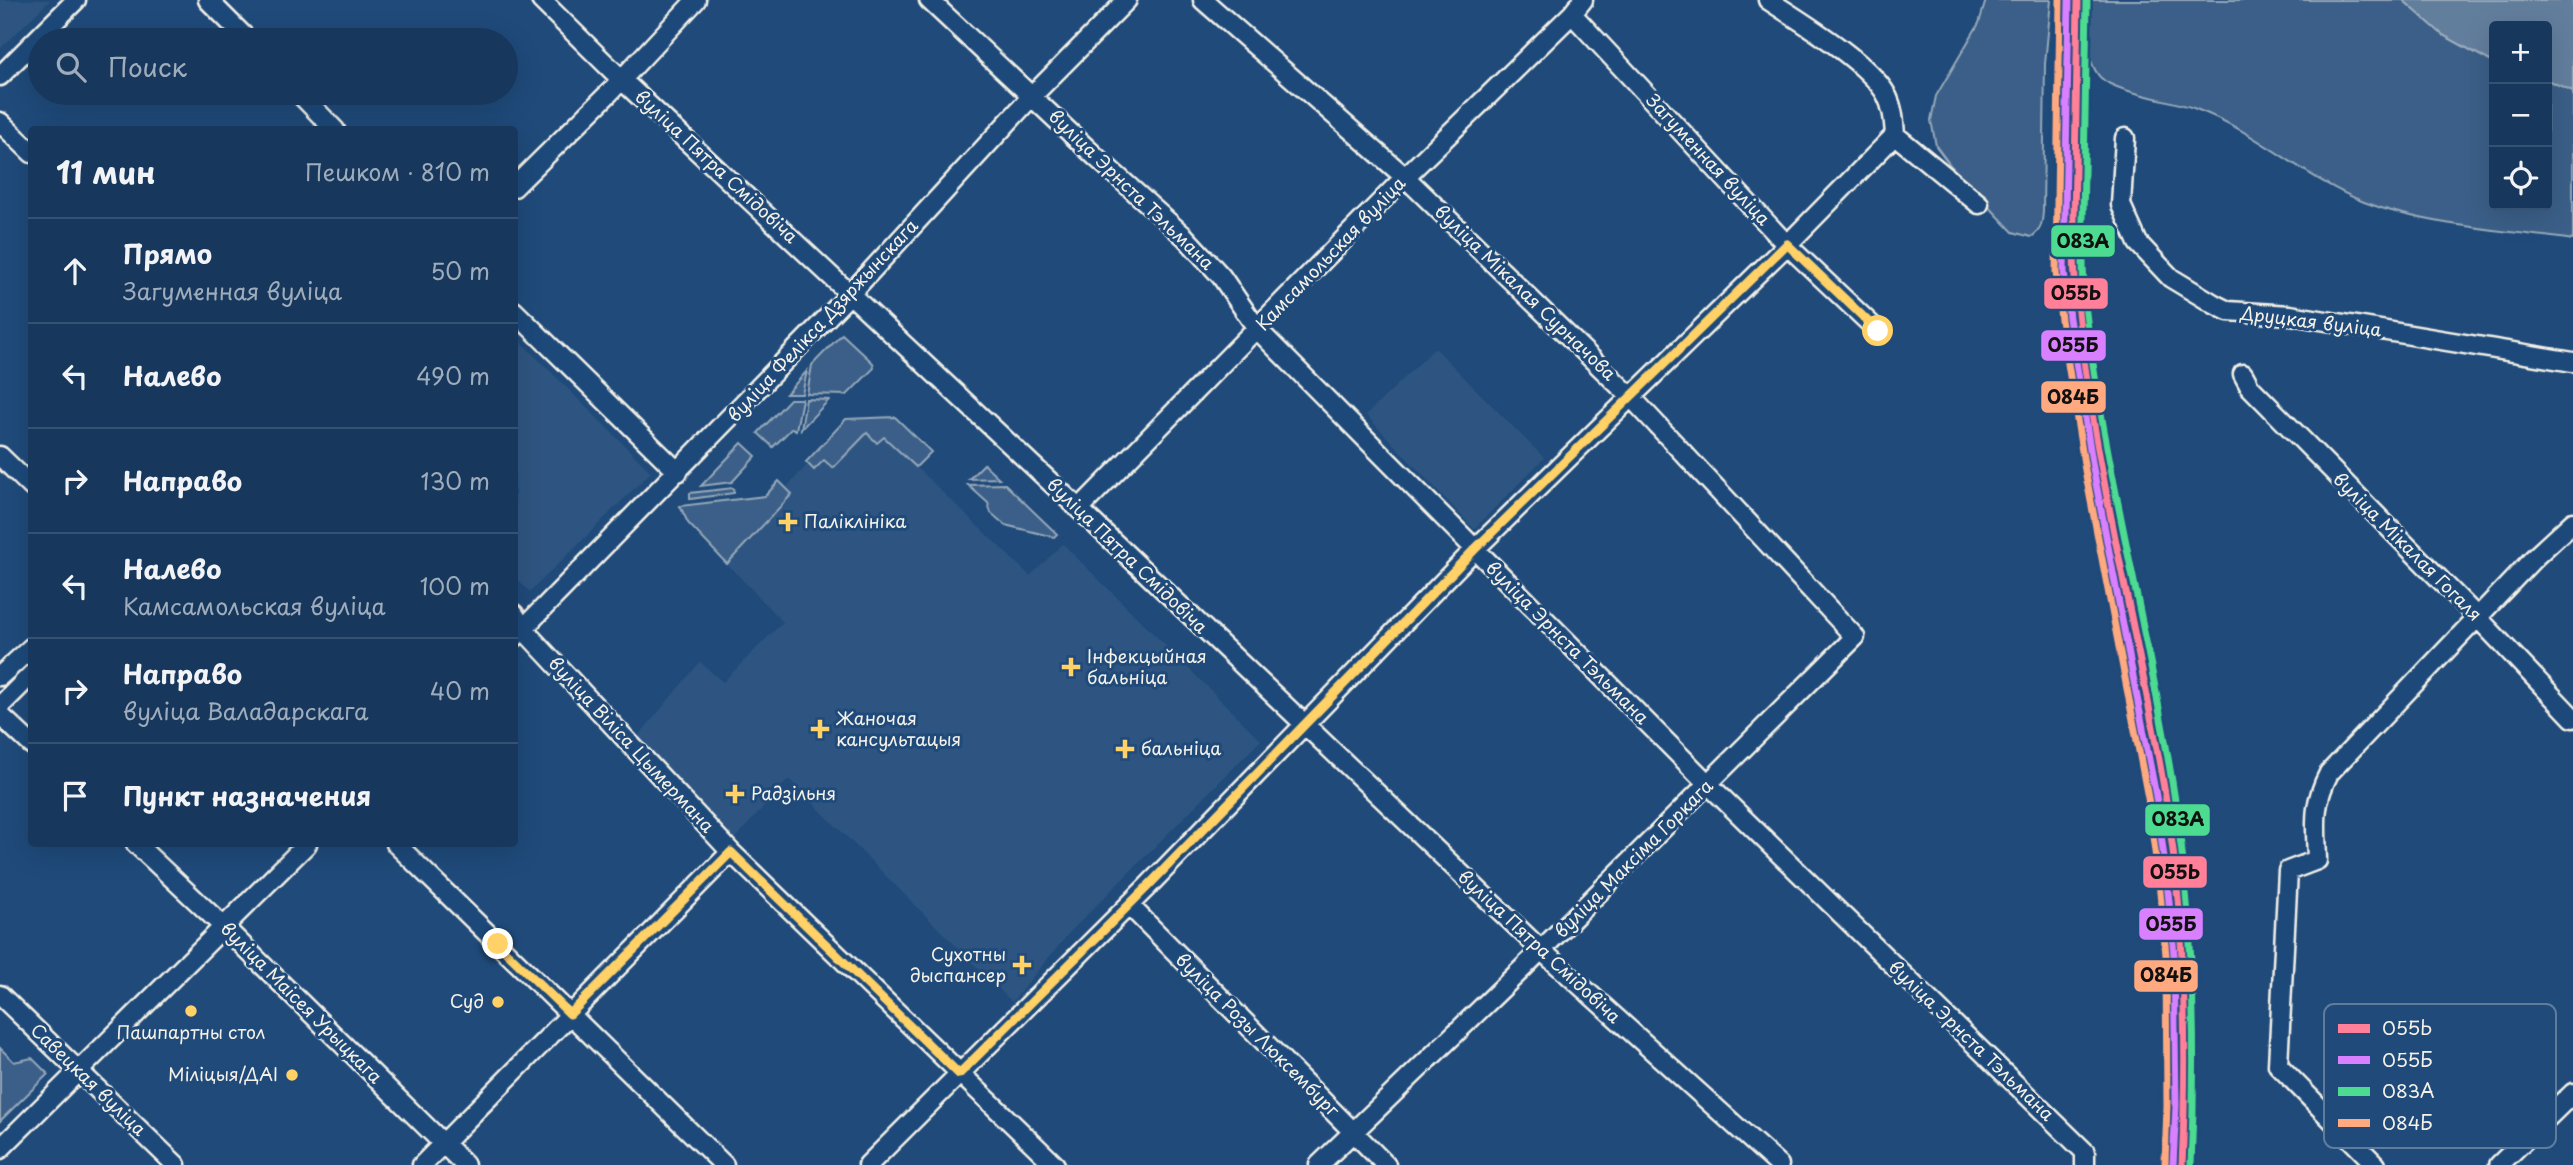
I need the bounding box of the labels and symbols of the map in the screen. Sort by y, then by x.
street label: вуліца Пятра Смідовіча [629,83,805,249]
street label: Загуменная вуліца [1641,87,1777,231]
street label: вуліца Эрнста Тэльмана [1043,102,1221,276]
street label: Камсамольская вуліца [1249,170,1411,336]
street label: вуліца Мікалая Сурначова [1429,198,1624,387]
street label: вуліца Фелікса Дзяржынскага [720,212,924,428]
line badge: 083А [2050,224,2116,258]
text: 083А [2056,226,2110,254]
line badge: 055Ь [2043,277,2109,310]
text: 055Ь [2051,278,2101,306]
street label: Друцкая вуліца [2238,298,2383,343]
route start [1862,315,1893,346]
line badge: 055Б [2040,329,2107,362]
text: 055Б [2047,330,2099,358]
line badge: 084Б [2040,380,2107,414]
text: 084Б [2047,382,2099,410]
street label: вуліца Мікалая Гогаля [2327,465,2489,627]
street label: вуліца Пятра Смідовіча [1041,471,1215,639]
place label: Паліклініка [804,507,907,534]
marker: Паліклініка [778,512,798,532]
street label: вуліца Эрнста Тэльмана [1480,554,1656,730]
place label: Інфекцыйная бальніца [1087,642,1207,690]
street label: вуліца Віліса Цымермана [543,650,722,839]
marker: Інфекцыйная бальніца [1061,657,1081,677]
place label: Жаночая кансультацыя [836,704,961,752]
marker: Жаночая кансультацыя [810,719,830,739]
place label: бальніца [1141,734,1221,761]
marker: бальніца [1115,739,1135,759]
street label: вуліца Максіма Горкага [1547,772,1719,944]
place label: Радзільня [751,779,836,806]
marker: Радзільня [725,784,745,804]
line badge: 083А [2144,803,2211,837]
text: 083А [2151,804,2205,832]
line badge: 055Ь [2142,855,2208,889]
text: 055Ь [2150,857,2200,885]
street label: вуліца Пятра Смідовіча [1452,863,1628,1029]
line badge: 055Б [2138,907,2204,941]
text: 055Б [2145,909,2197,937]
street label: вуліца Маісея Урыцкага [215,915,390,1089]
route end [482,928,513,959]
place label: Сухотны дыспансер [910,940,1006,988]
street label: вуліца Розы Люксембург [1170,946,1347,1123]
street label: вуліца Эрнста Тэльмана [1883,953,2061,1127]
marker: Сухотны дыспансер [1012,955,1032,975]
line badge: 084Б [2133,959,2199,993]
text: 084Б [2140,960,2192,988]
place label: Суд [450,987,484,1014]
marker: Суд [490,994,506,1010]
marker: Пашпартны стол [183,1003,199,1019]
legend [2324,1004,2556,1148]
text: 055Ь [2382,1013,2432,1041]
street label: Савецкая вуліца [25,1016,153,1141]
place label: Пашпартны стол [117,1018,265,1045]
text: 055Б [2382,1045,2433,1073]
place label: Міліцыя/ДАІ [168,1060,278,1087]
marker: Міліцыя/ДАІ [284,1067,300,1083]
text: 083А [2382,1076,2435,1104]
text: 084Б [2382,1108,2433,1136]

